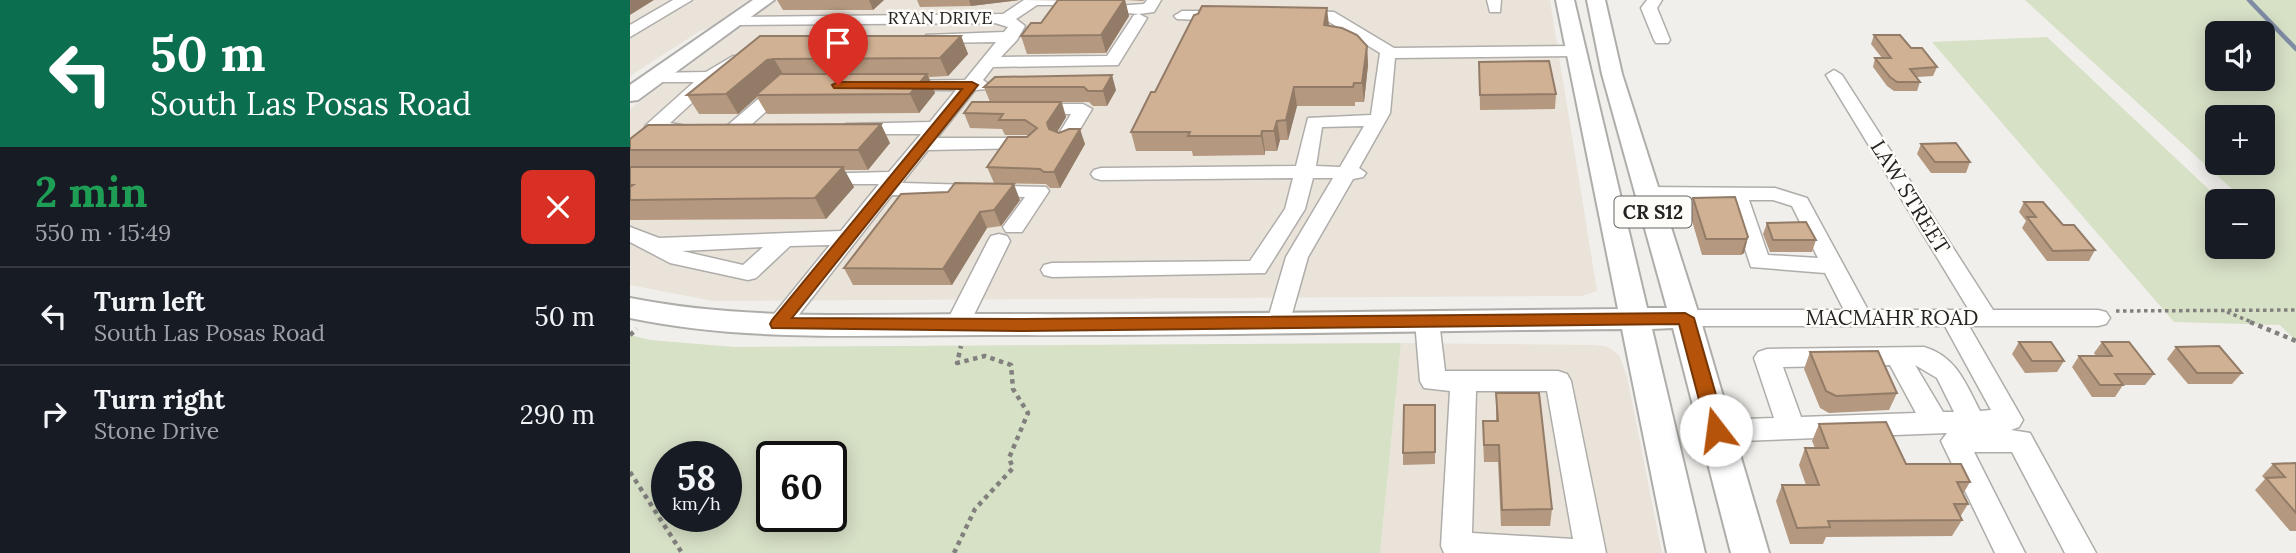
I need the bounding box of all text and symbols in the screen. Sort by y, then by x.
street label: RYAN DRIVE [887,6,993,29]
pin [808,13,868,85]
map controls [2205,21,2275,259]
button: sound [2205,21,2275,91]
text: 50 m [150,22,266,84]
icon: arrive [819,24,857,62]
icon: left [35,28,126,119]
text: South Las Posas Road [150,83,471,124]
button: + [2205,105,2275,175]
street label: LAW STREET [1865,135,1956,259]
text: 2 min [35,165,148,219]
button: close [521,170,595,244]
button: − [2205,189,2275,259]
road number: CR S12 [1614,196,1692,228]
text: 550 m · 15:49 [35,218,171,247]
text: Turn left [94,285,205,318]
icon: left [35,297,73,335]
text: 50 m [535,300,595,333]
street label: MACMAHR ROAD [1806,304,1978,331]
text: South Las Posas Road [94,318,325,347]
text: Turn right [94,383,225,416]
position arrow [1679,393,1753,467]
icon: right [35,395,73,433]
text: 290 m [520,398,595,431]
text: Stone Drive [94,416,219,445]
speed limit sign: 60 [756,441,847,532]
text: 58 [677,455,716,500]
text: km/h [672,492,721,515]

